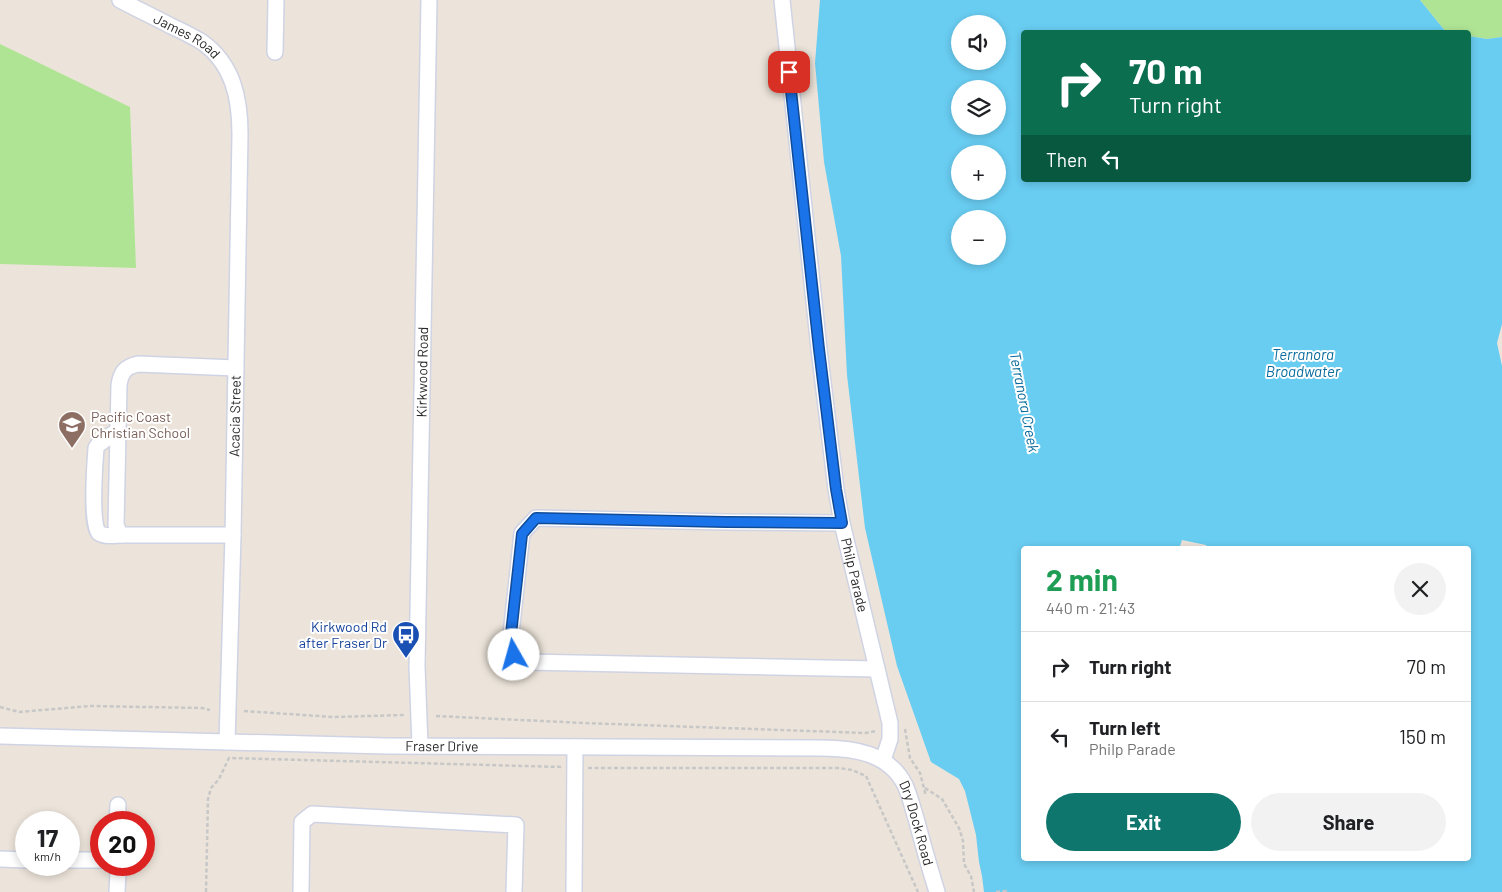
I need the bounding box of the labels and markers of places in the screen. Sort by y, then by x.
pin [768,51,810,93]
place label: Pacific Coast Christian School [91,408,190,441]
school or university icon: Pacific Coast Christian School [57,410,87,449]
place label: Kirkwood Rd after Fraser Dr [299,618,387,651]
bus stop icon: Kirkwood Rd after Fraser Dr [391,620,421,659]

